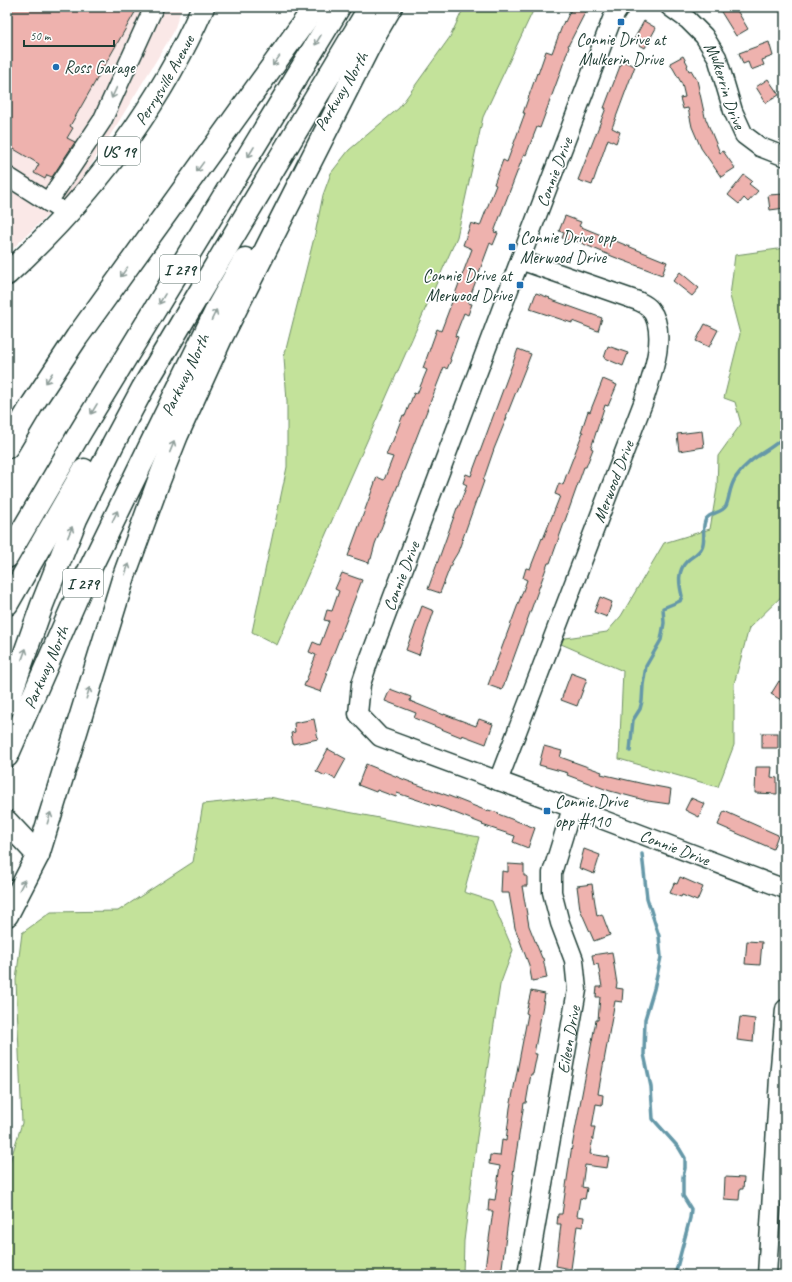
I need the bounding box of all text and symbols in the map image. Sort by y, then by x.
marker: Connie Drive at Mulkerin Drive [616,17,626,27]
scale bar [24,22,114,48]
text: 50 m [30,28,52,44]
place label: Connie Drive at Mulkerin Drive [576,29,668,70]
street label: Perrysville Avenue [130,31,200,129]
one-way arrow [314,34,322,46]
street label: Mulkerrin Drive [699,38,750,134]
street label: Parkway North [310,47,374,135]
one-way arrow [272,56,280,67]
place label: Ross Garage [64,57,136,78]
marker: Ross Garage [51,62,61,72]
one-way arrow [110,87,118,99]
street label: Connie Drive [532,133,578,210]
road number: US 19 [98,137,140,165]
one-way arrow [247,146,255,158]
one-way arrow [196,161,204,172]
place label: Connie Drive opp Merwood Drive [520,227,617,268]
marker: Connie Drive opp Merwood Drive [507,242,517,252]
road number: I 279 [160,255,200,283]
place label: Connie Drive at Merwood Drive [423,265,514,306]
one-way arrow [120,267,128,278]
marker: Connie Drive at Merwood Drive [515,280,525,290]
one-way arrow [157,293,166,304]
one-way arrow [211,309,218,321]
street label: Parkway North [157,329,215,419]
one-way arrow [45,373,53,384]
one-way arrow [89,403,97,415]
street label: Merwood Drive [588,436,639,525]
one-way arrow [168,442,176,454]
one-way arrow [112,511,119,523]
one-way arrow [67,527,74,539]
street label: Connie Drive [379,537,425,614]
one-way arrow [123,564,131,576]
road number: I 279 [63,569,103,597]
street label: Parkway North [19,622,74,712]
one-way arrow [21,648,29,660]
one-way arrow [85,687,92,700]
place label: Connie Drive opp #110 [555,791,629,832]
marker: Connie Drive opp #110 [542,806,552,816]
one-way arrow [46,812,54,824]
street label: Connie Drive [637,825,714,871]
one-way arrow [19,879,27,891]
street label: Eileen Drive [553,1003,585,1075]

